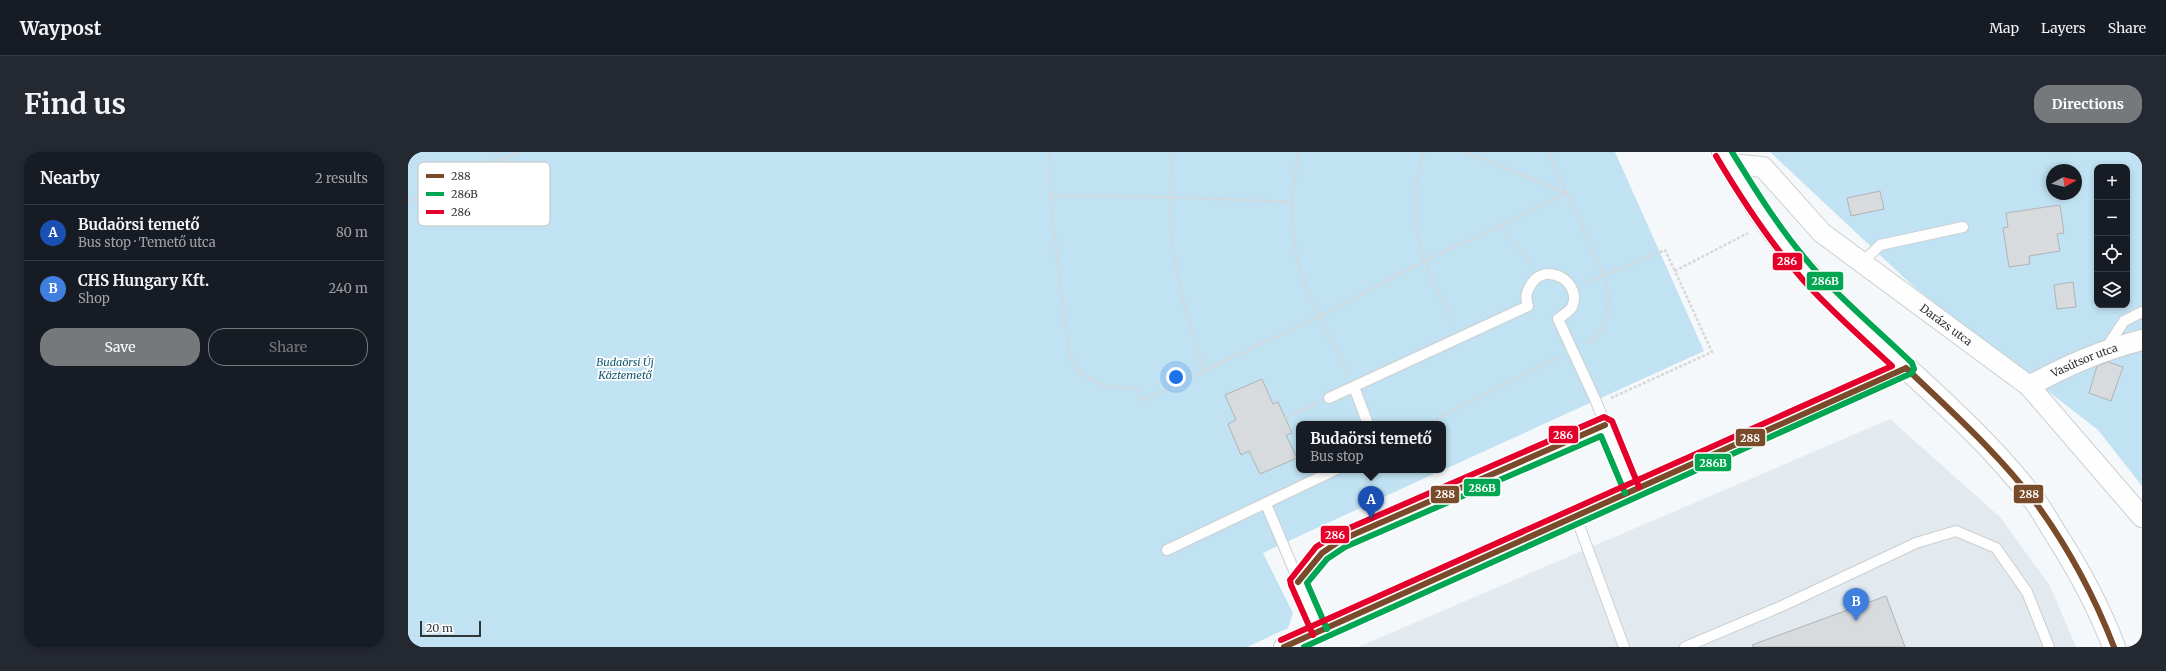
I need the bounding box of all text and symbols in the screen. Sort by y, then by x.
text: Waypost [20,16,101,40]
text: Map [1989,19,2019,37]
text: Layers [2041,19,2086,37]
text: Share [2108,19,2146,37]
button: Directions [2034,85,2142,123]
text: Find us [24,86,126,122]
legend [418,162,550,226]
north arrow [2046,164,2082,200]
map controls [2094,164,2130,308]
button: + [2094,164,2130,200]
text: Nearby [40,167,100,189]
text: 288 [451,169,471,183]
text: 2 results [315,170,368,187]
text: 286B [451,187,478,201]
button: − [2094,200,2130,236]
text: 286 [451,205,471,219]
text: Budaörsi temető [78,215,199,234]
text: A [48,224,58,241]
text: 80 m [336,224,368,241]
text: Bus stop · Temető utca [78,234,216,251]
button: locate [2094,236,2130,272]
line badge: 286 [1772,252,1803,271]
text: 286 [1777,254,1797,268]
text: CHS Hungary Kft. [78,271,209,290]
line badge: 286B [1806,271,1844,291]
button: layers [2094,272,2130,308]
text: 286B [1811,274,1839,288]
text: B [48,280,58,297]
text: 240 m [328,280,368,297]
text: Shop [78,290,110,307]
street label: Darázs utca [1917,301,1975,349]
button: Save [40,328,200,366]
button: Share [208,328,368,366]
street label: Vasútsor utca [2048,341,2119,381]
park label: Budaörsi Új Köztemető [596,355,655,382]
your location [1166,367,1186,387]
popup [1296,421,1446,473]
line badge: 286 [1548,425,1579,444]
text: 286 [1553,428,1573,442]
line badge: 288 [1735,428,1766,447]
text: Budaörsi temető [1310,429,1432,448]
text: 288 [1740,431,1760,445]
text: Bus stop [1310,448,1363,465]
line badge: 286B [1694,453,1732,472]
text: 286B [1699,456,1727,470]
line badge: 286B [1463,478,1501,497]
text: 286B [1468,481,1496,495]
line badge: 288 [2013,484,2044,504]
line badge: 288 [1430,485,1460,504]
pin: A [1358,486,1384,519]
text: 288 [1435,487,1455,501]
text: 288 [2019,487,2039,501]
line badge: 286 [1320,525,1350,544]
text: 286 [1325,528,1345,542]
pin: B [1843,588,1869,621]
scale bar [420,619,481,638]
text: 20 m [426,621,453,635]

